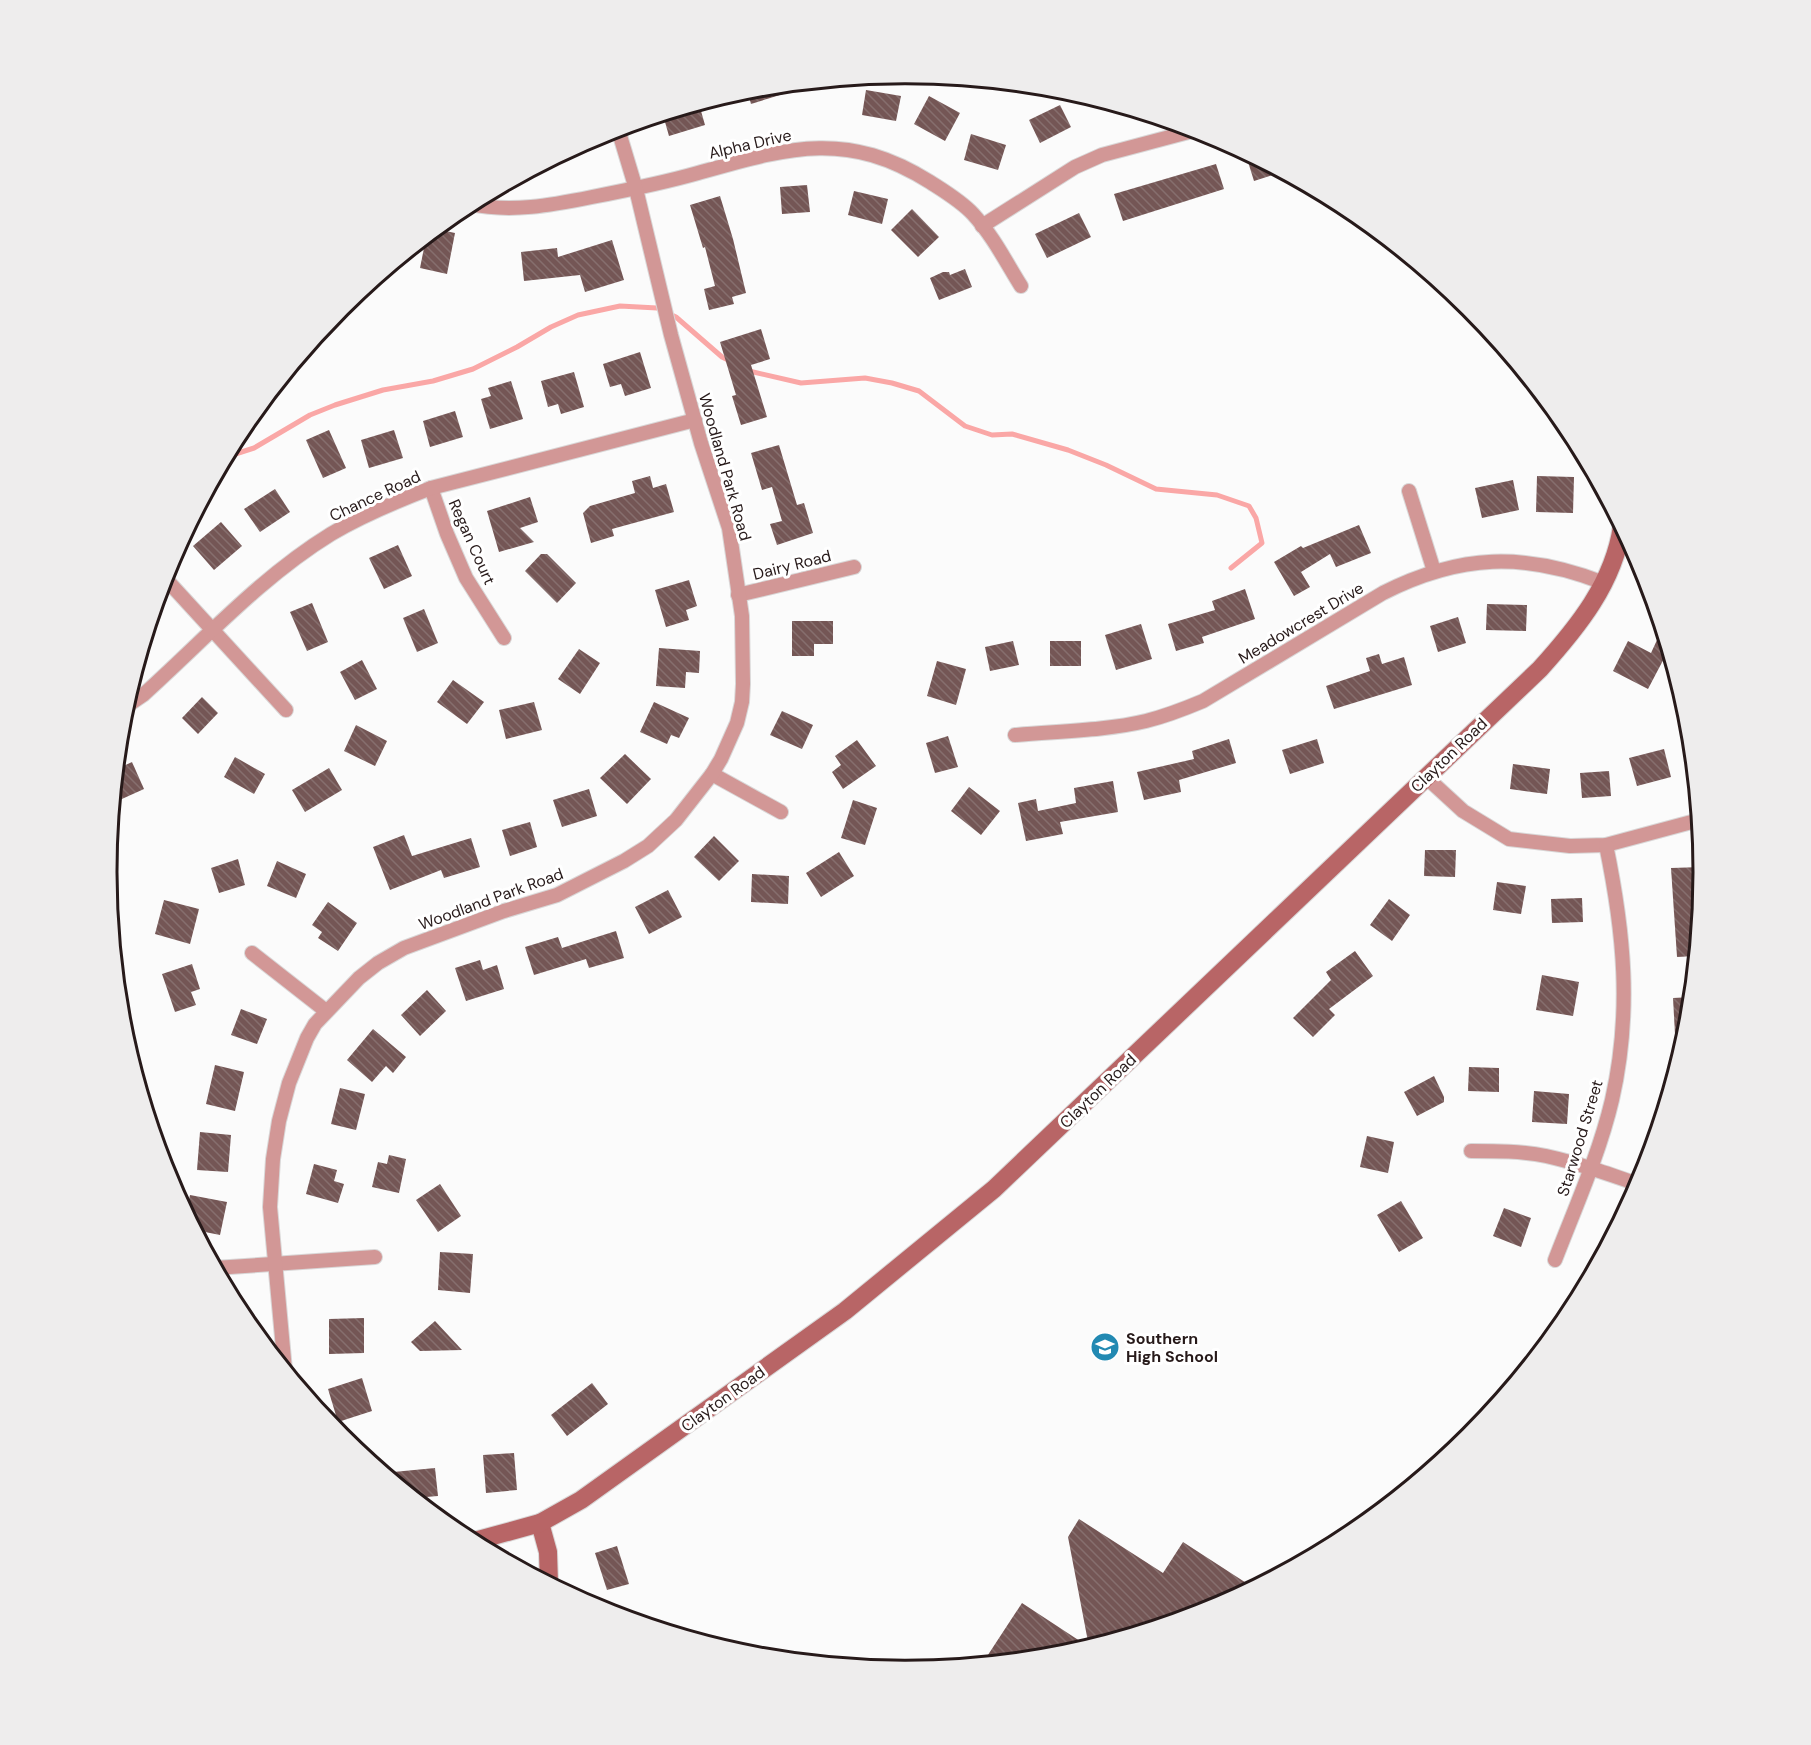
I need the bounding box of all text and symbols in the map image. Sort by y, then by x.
street label: Alpha Drive [707,124,793,164]
street label: Woodland Park Road [694,391,756,543]
street label: Chance Road [326,466,424,526]
street label: Regan Court [444,496,500,588]
street label: Dairy Road [751,545,833,585]
street label: Meadowcrest Drive [1235,577,1367,669]
street label: Clayton Road [1406,713,1492,797]
street label: Woodland Park Road [416,863,566,935]
street label: Clayton Road [1055,1049,1141,1133]
street label: Starwood Street [1552,1077,1608,1199]
place label: Southern High School [1126,1328,1218,1367]
school or university icon: Southern High School [1089,1331,1121,1363]
street label: Clayton Road [677,1362,769,1436]

